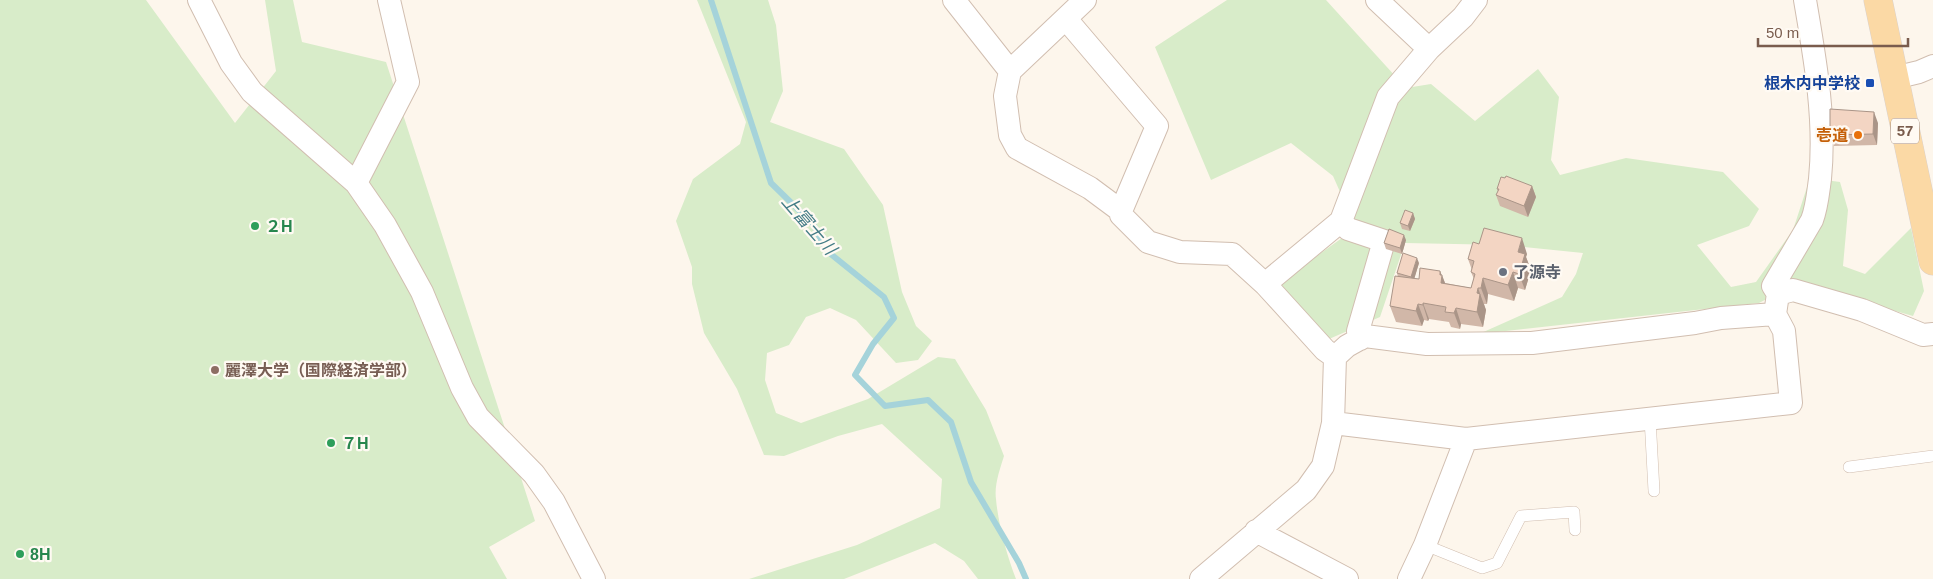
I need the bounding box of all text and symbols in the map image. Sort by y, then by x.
scale bar [1758,15,1908,47]
text: 50 m [1766,24,1799,41]
place label: 根木内中学校 [1764,75,1860,92]
marker: 根木内中学校 [1864,77,1876,89]
road number: 57 [1891,118,1919,144]
place label: 壱道 [1816,127,1848,144]
marker: 壱道 [1852,129,1864,141]
water label: 上富士川 [778,191,841,260]
place label: ２H [265,218,293,235]
marker: ２H [249,220,261,232]
place label: 了源寺 [1513,264,1561,281]
marker: 了源寺 [1497,266,1509,278]
place label: 麗澤大学（国際経済学部） [225,362,417,379]
marker: 麗澤大学（国際経済学部） [209,364,221,376]
place label: ７H [341,435,369,452]
marker: ７H [325,437,337,449]
place label: 8H [30,546,50,563]
marker: 8H [14,548,26,560]

